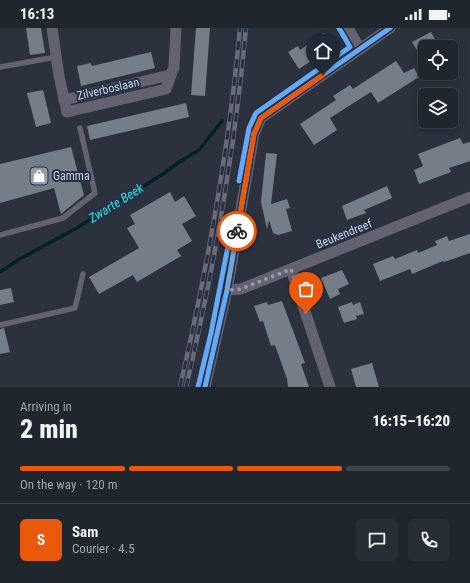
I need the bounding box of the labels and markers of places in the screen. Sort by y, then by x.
pin [306,34,340,75]
shop icon: Gamma [28,165,50,187]
place label: Gamma [53,169,90,183]
pin [289,272,323,313]

